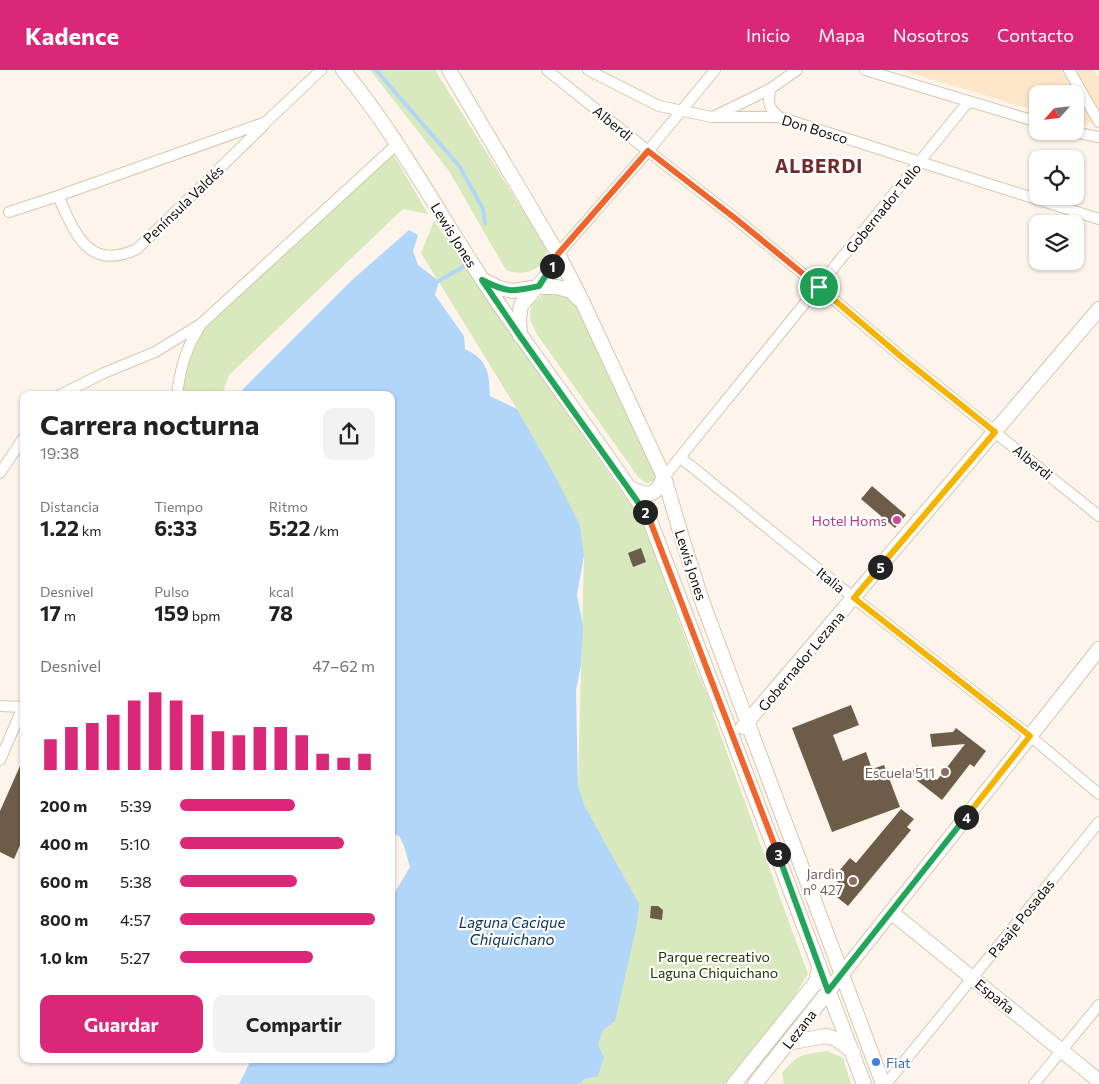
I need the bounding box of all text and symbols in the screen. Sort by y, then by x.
text: Kadence [25,21,119,50]
text: Inicio [746,24,790,46]
text: Mapa [818,24,865,46]
text: Nosotros [893,24,969,46]
text: Contacto [997,24,1074,46]
north arrow [1029,85,1084,140]
map controls [1029,85,1084,270]
street label: Alberdi [590,102,636,144]
street label: Don Bosco [780,111,850,147]
button: locate [1029,150,1084,205]
district label: ALBERDI [775,154,863,177]
street label: Gobernador Tello [842,160,924,256]
street label: Península Valdés [139,161,227,247]
street label: Lewis Jones [427,199,481,271]
button: layers [1029,215,1084,270]
pin: 1 [540,254,564,278]
text: 1 [549,258,556,275]
pin [798,266,840,308]
icon: arrive [805,273,833,301]
text: Carrera nocturna [40,407,260,441]
button: share [323,408,375,460]
street label: Alberdi [1010,441,1056,483]
text: 19:38 [40,443,79,462]
text: Distancia [40,498,99,515]
text: Tiempo [154,498,203,515]
text: Ritmo [269,498,308,515]
pin: 2 [632,500,658,524]
text: 2 [642,504,649,521]
place label: Hotel Homs [812,512,887,529]
marker: Hotel Homs [891,514,903,526]
text: 1.22 [40,515,79,540]
text: 6:33 [154,515,197,540]
text: 5:22 [269,515,310,540]
text: km [79,522,101,539]
text: /km [310,522,339,539]
street label: Lewis Jones [672,528,710,602]
pin: 5 [868,554,892,580]
text: 5 [876,559,885,576]
street label: Italia [813,563,849,597]
text: Desnivel [40,583,94,600]
text: Pulso [154,583,189,600]
text: kcal [269,583,294,600]
text: 17 [40,600,61,625]
text: 159 [154,600,189,625]
text: 78 [269,600,293,625]
text: m [61,607,76,624]
text: bpm [189,607,221,624]
street label: Gobernador Lezana [754,608,848,714]
text: Desnivel [40,656,101,675]
text: 47–62 m [312,656,375,675]
place label: Escuela 511 [865,764,935,781]
marker: Escuela 511 [939,766,951,778]
text: 200 m [40,796,87,815]
text: 5:39 [120,796,152,815]
pin: 4 [954,804,978,830]
text: 4 [962,809,971,826]
text: 400 m [40,834,88,853]
text: 5:10 [120,834,150,853]
pin: 3 [766,842,790,866]
text: 3 [774,846,783,863]
place label: Jardìn nº 427 [803,865,843,898]
text: 600 m [40,872,88,891]
text: 5:38 [120,872,152,891]
marker: Jardìn nº 427 [847,875,859,887]
street label: Pasaje Posadas [984,875,1058,961]
text: 800 m [40,910,88,929]
text: 4:57 [120,910,151,929]
water label: Laguna Cacique Chiquichano [459,913,565,948]
text: 1.0 km [40,948,88,967]
text: 5:27 [120,948,150,967]
park label: Parque recreativo Laguna Chiquichano [650,948,778,981]
street label: España [972,975,1018,1017]
button: Guardar [40,995,203,1053]
button: Compartir [213,995,375,1053]
street label: Lezana [778,1006,820,1052]
place label: Fiat [886,1054,911,1071]
marker: Fiat [870,1056,882,1068]

